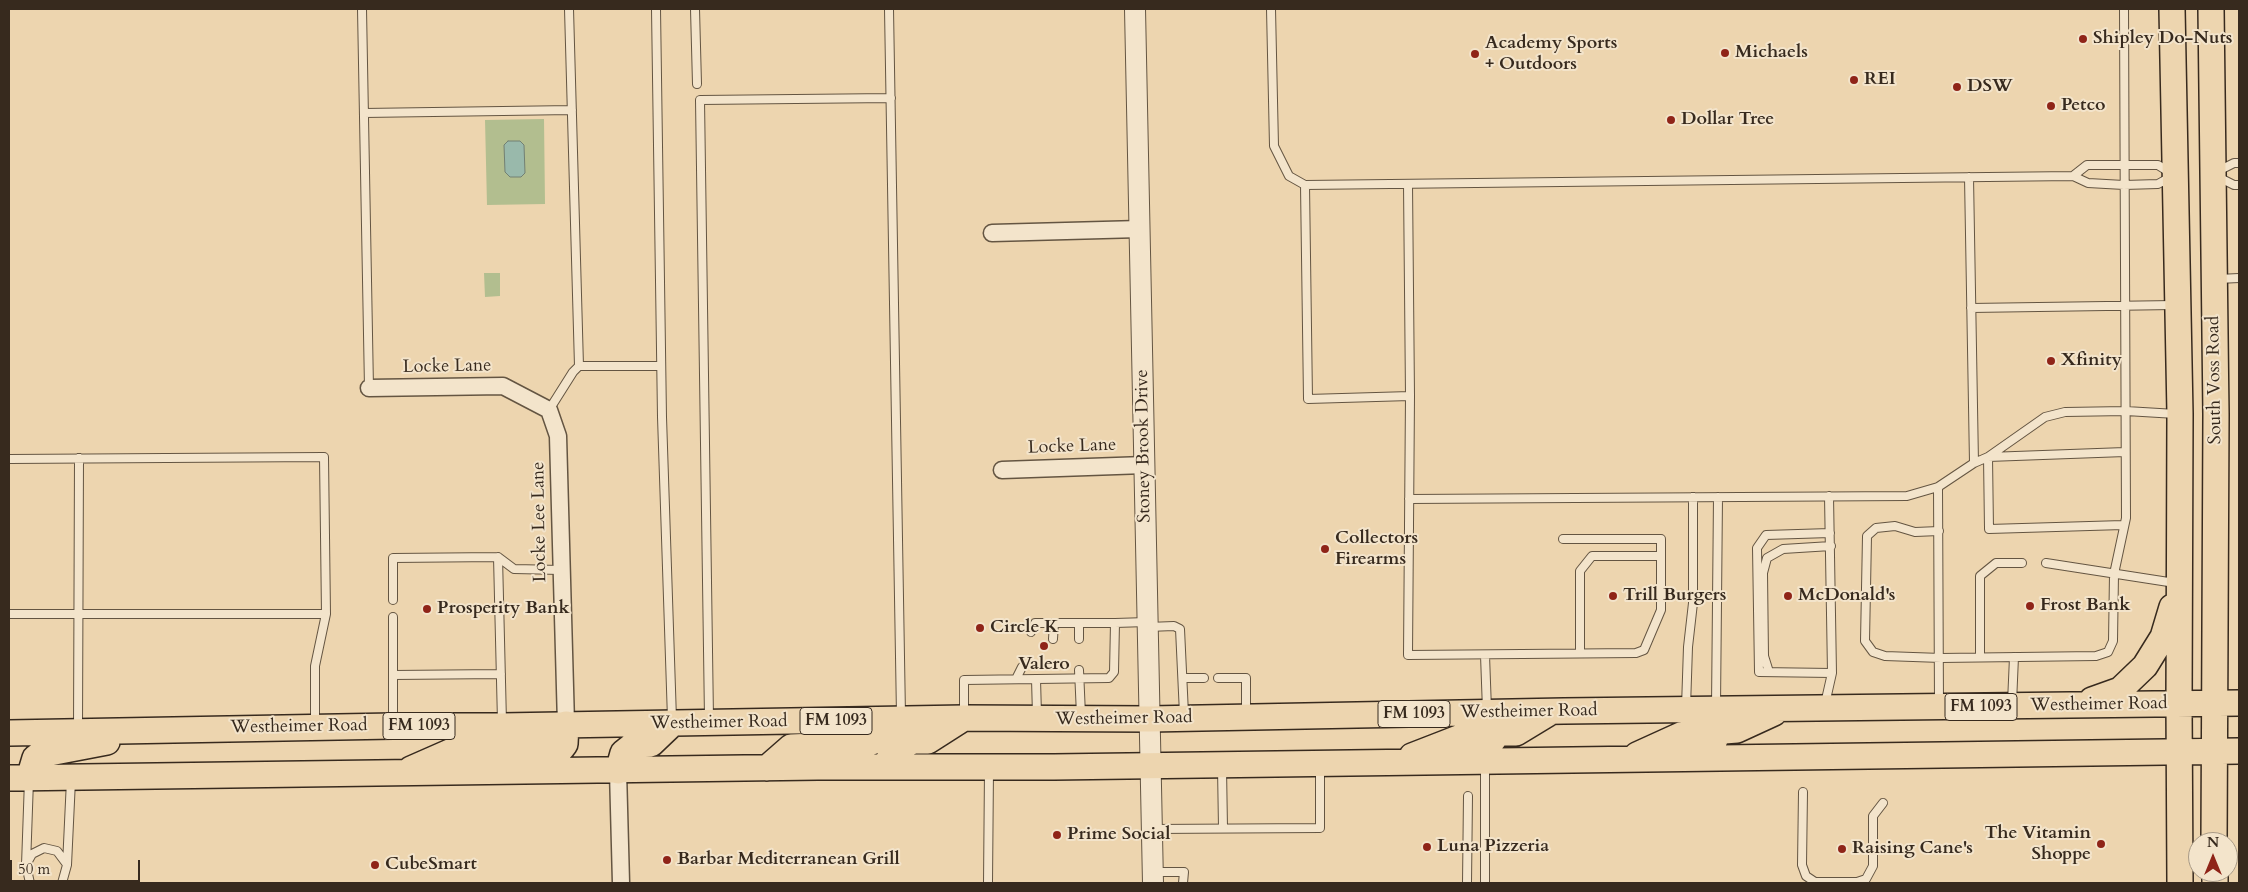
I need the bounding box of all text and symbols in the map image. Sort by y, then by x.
place label: Shipley Do-Nuts [2093,28,2232,50]
place label: Academy Sports + Outdoors [1485,33,1617,76]
marker: Shipley Do-Nuts [2077,33,2089,45]
place label: Michaels [1735,42,1808,64]
marker: Michaels [1719,47,1731,59]
marker: Academy Sports + Outdoors [1469,48,1481,60]
place label: REI [1864,69,1896,91]
marker: REI [1848,74,1860,86]
place label: DSW [1967,76,2013,98]
marker: DSW [1951,81,1963,93]
place label: Petco [2061,95,2106,117]
marker: Petco [2045,100,2057,112]
place label: Dollar Tree [1681,109,1774,131]
marker: Dollar Tree [1665,114,1677,126]
street label: South Voss Road [2203,316,2227,444]
place label: Xfinity [2061,350,2122,372]
street label: Locke Lane [403,355,491,379]
marker: Xfinity [2045,355,2057,367]
street label: Stoney Brook Drive [1132,369,1156,523]
street label: Locke Lane [1027,435,1117,459]
street label: Locke Lee Lane [528,462,552,582]
place label: Collectors Firearms [1335,528,1418,570]
marker: Collectors Firearms [1319,543,1331,555]
place label: Trill Burgers [1623,585,1726,607]
place label: McDonald's [1798,585,1895,607]
marker: Trill Burgers [1607,590,1619,602]
marker: McDonald's [1782,590,1794,602]
place label: Frost Bank [2040,595,2131,617]
place label: Prosperity Bank [437,598,570,620]
marker: Frost Bank [2024,600,2036,612]
marker: Prosperity Bank [421,603,433,615]
place label: Circle K [990,617,1059,639]
marker: Circle K [974,622,986,634]
marker: Valero [1038,640,1050,652]
place label: Valero [1018,654,1070,676]
street label: Westheimer Road [2030,693,2168,717]
road number: FM 1093 [1945,694,2017,720]
street label: Westheimer Road [1460,700,1598,724]
road number: FM 1093 [1378,701,1450,728]
street label: Westheimer Road [1055,707,1193,731]
road number: FM 1093 [800,708,872,734]
street label: Westheimer Road [650,711,788,735]
road number: FM 1093 [383,712,455,739]
street label: Westheimer Road [230,715,368,739]
place label: The Vitamin Shoppe [1985,823,2091,866]
place label: Prime Social [1067,824,1170,846]
marker: Prime Social [1051,829,1063,841]
north arrow [2188,832,2238,882]
text: N [2207,833,2219,852]
place label: Luna Pizzeria [1437,836,1549,858]
place label: Raising Cane's [1852,838,1973,860]
marker: The Vitamin Shoppe [2095,838,2107,850]
marker: Luna Pizzeria [1421,841,1433,853]
marker: Raising Cane's [1836,843,1848,855]
place label: Barbar Mediterranean Grill [677,849,900,871]
scale bar [12,850,142,882]
place label: CubeSmart [385,854,477,876]
marker: Barbar Mediterranean Grill [661,854,673,866]
text: 50 m [18,859,50,879]
marker: CubeSmart [369,859,381,871]

